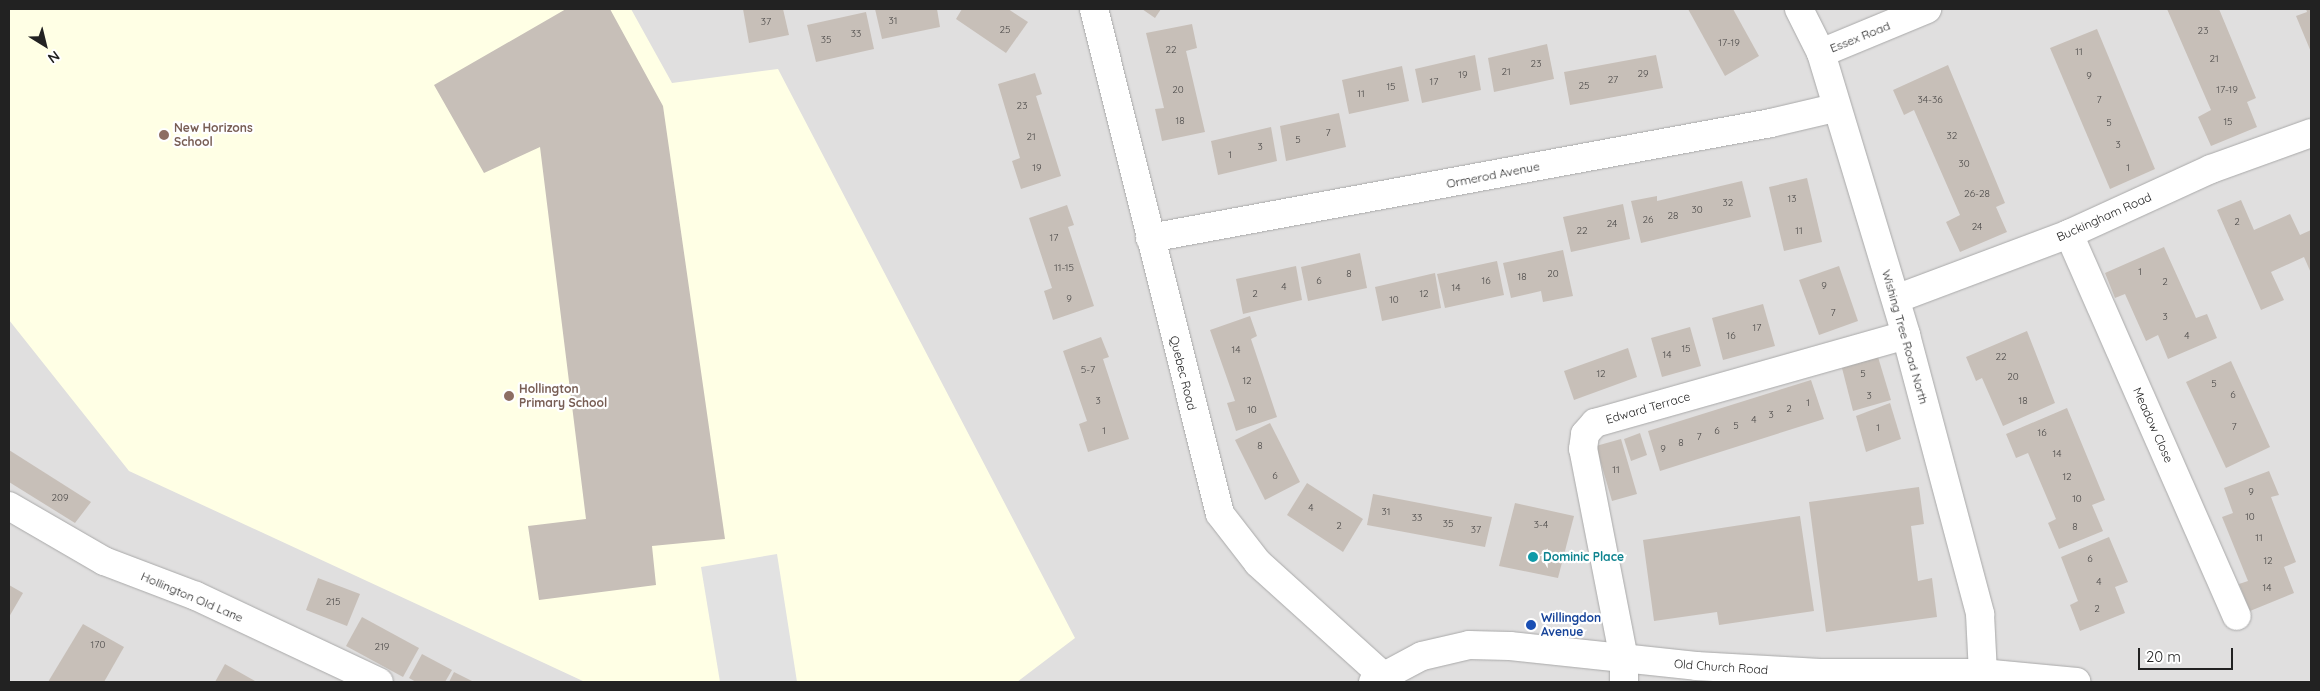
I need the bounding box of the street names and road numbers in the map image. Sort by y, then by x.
street label: Essex Road [1828,18,1892,56]
street label: Ormerod Avenue [1445,159,1541,191]
street label: Buckingham Road [2054,190,2154,244]
street label: Wishing Tree Road North [1879,268,1931,406]
street label: Quebec Road [1167,334,1199,412]
street label: Meadow Close [2130,385,2176,465]
street label: Edward Terrace [1604,389,1692,427]
street label: Hollington Old Lane [139,569,245,625]
street label: Old Church Road [1673,657,1769,677]

